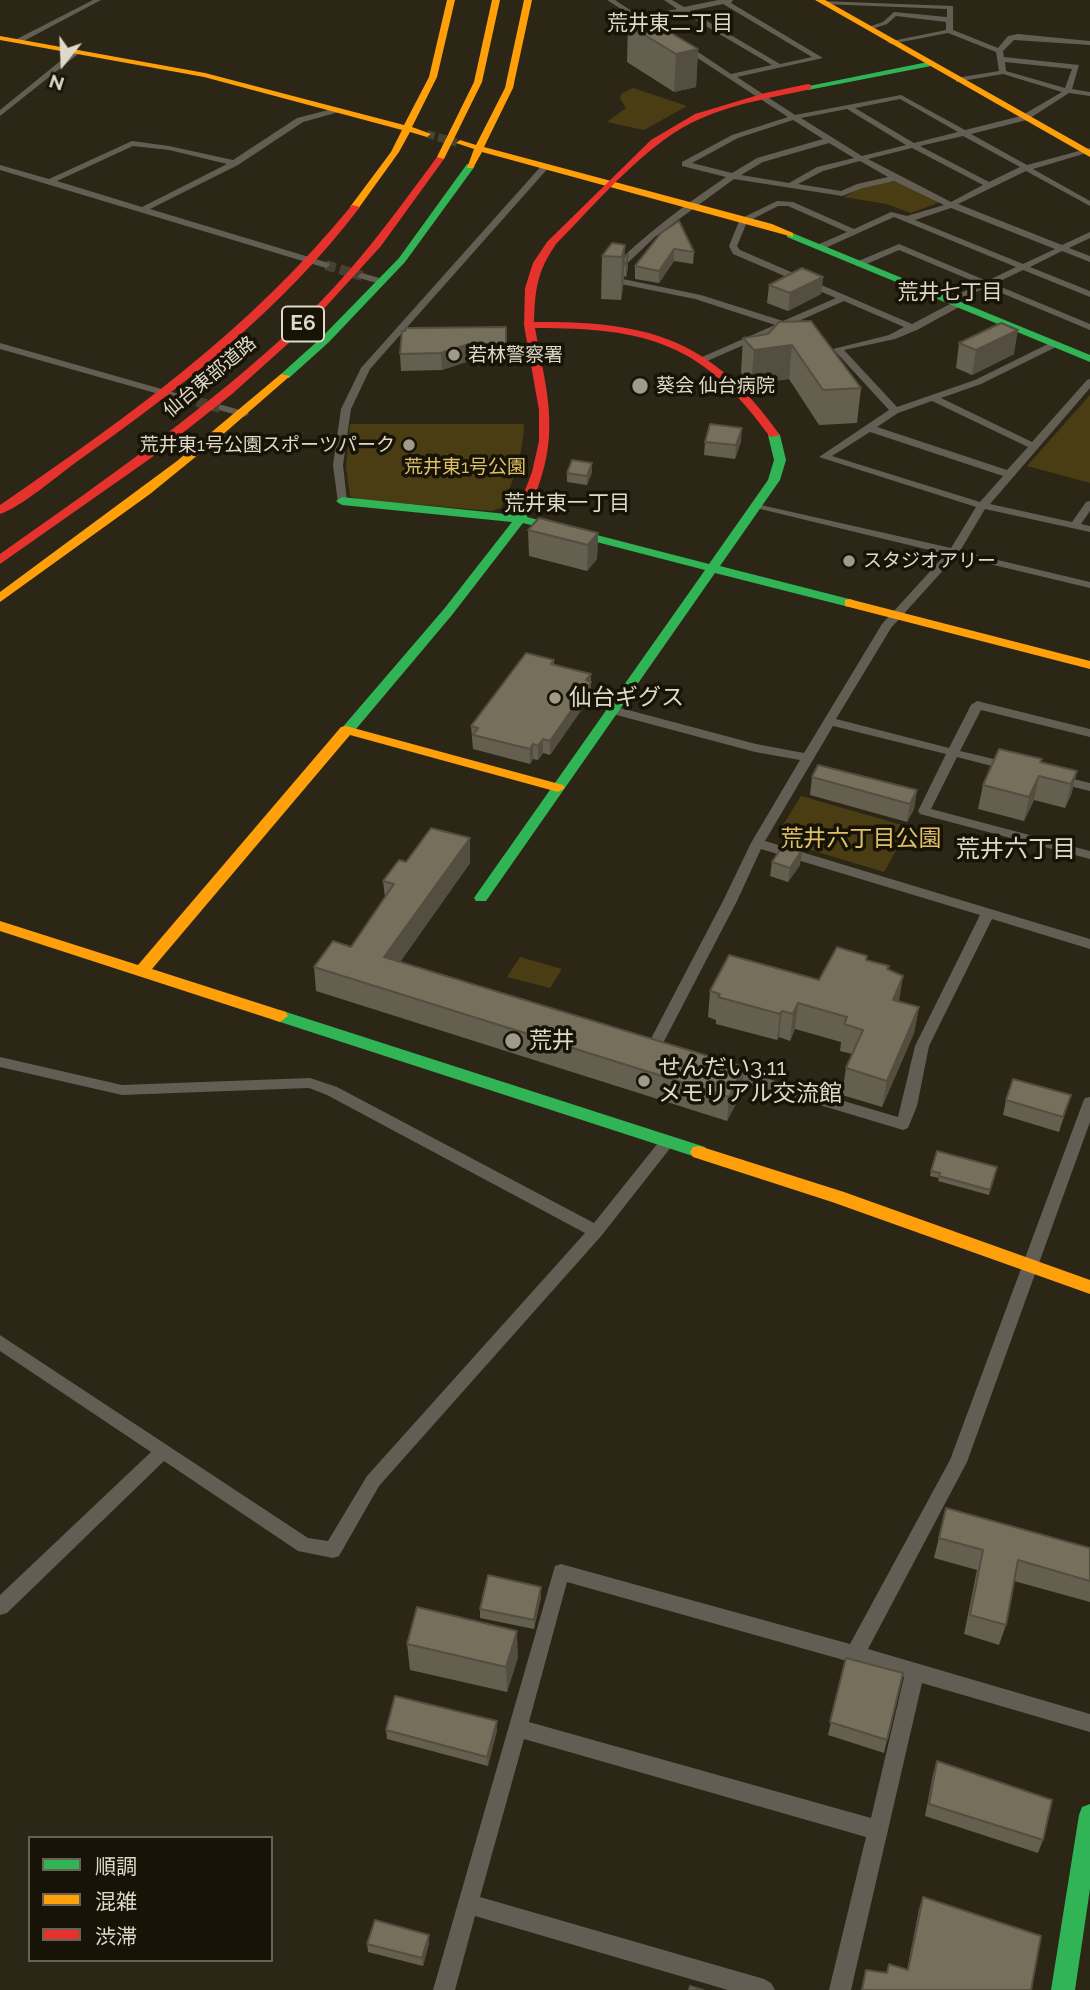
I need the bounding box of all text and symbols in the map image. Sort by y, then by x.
district label: 荒井東二丁目 [607,11,733,37]
north arrow [28,28,98,98]
text: N [46,70,67,96]
district label: 荒井七丁目 [898,280,1002,306]
road number: E6 [282,306,324,342]
street label: 仙台東部道路 [159,332,261,422]
place label: 若林警察署 [468,344,563,366]
marker: 若林警察署 [446,347,462,363]
place label: 葵会 仙台病院 [656,375,775,397]
marker: 葵会 仙台病院 [630,376,650,396]
place label: 荒井東1号公園スポーツパーク [140,434,395,456]
marker: 荒井東1号公園スポーツパーク [401,437,417,453]
park label: 荒井東1号公園 [404,456,526,478]
district label: 荒井東一丁目 [504,491,630,517]
place label: スタジオアリー [863,550,996,572]
marker: スタジオアリー [841,553,857,569]
place label: 仙台ギグス [569,684,684,712]
marker: 仙台ギグス [547,690,563,706]
park label: 荒井六丁目公園 [781,825,941,853]
district label: 荒井六丁目 [956,836,1076,864]
place label: 荒井 [529,1027,575,1055]
marker: 荒井 [503,1031,523,1051]
place label: せんだい3.11 メモリアル交流館 [658,1054,842,1108]
marker: せんだい3.11 メモリアル交流館 [636,1073,652,1089]
legend [28,1836,273,1962]
text: 順調 [95,1854,137,1879]
text: 混雑 [95,1889,137,1914]
text: 渋滞 [95,1924,137,1949]

